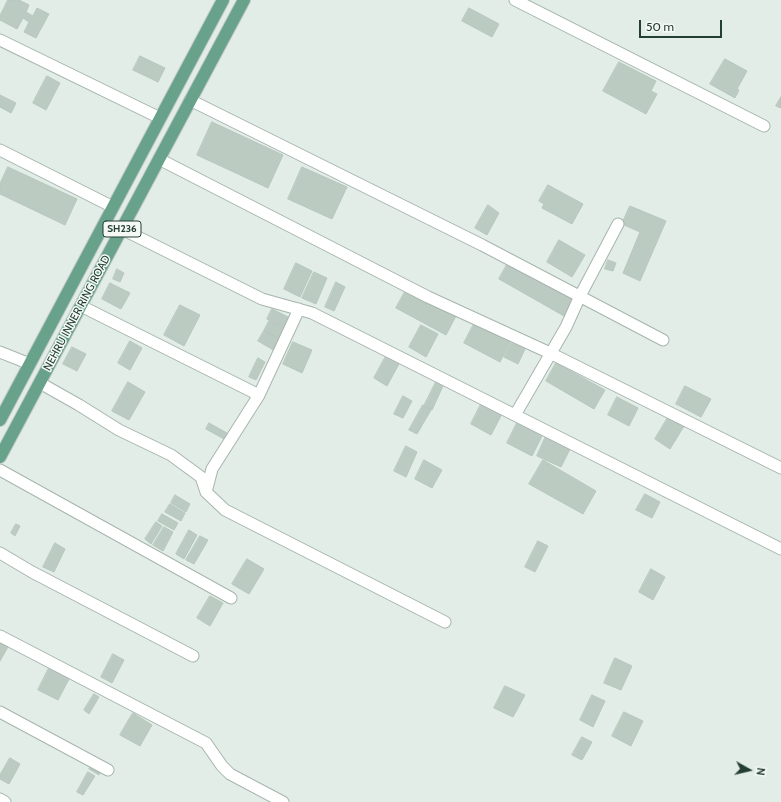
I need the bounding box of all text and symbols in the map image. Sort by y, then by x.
scale bar [641,12,724,38]
text: 50 m [646,19,674,34]
road number: SH236 [103,221,141,237]
street label: NEHRU INNER RING ROAD [41,253,113,373]
north arrow [729,750,769,790]
text: N [753,767,768,776]

